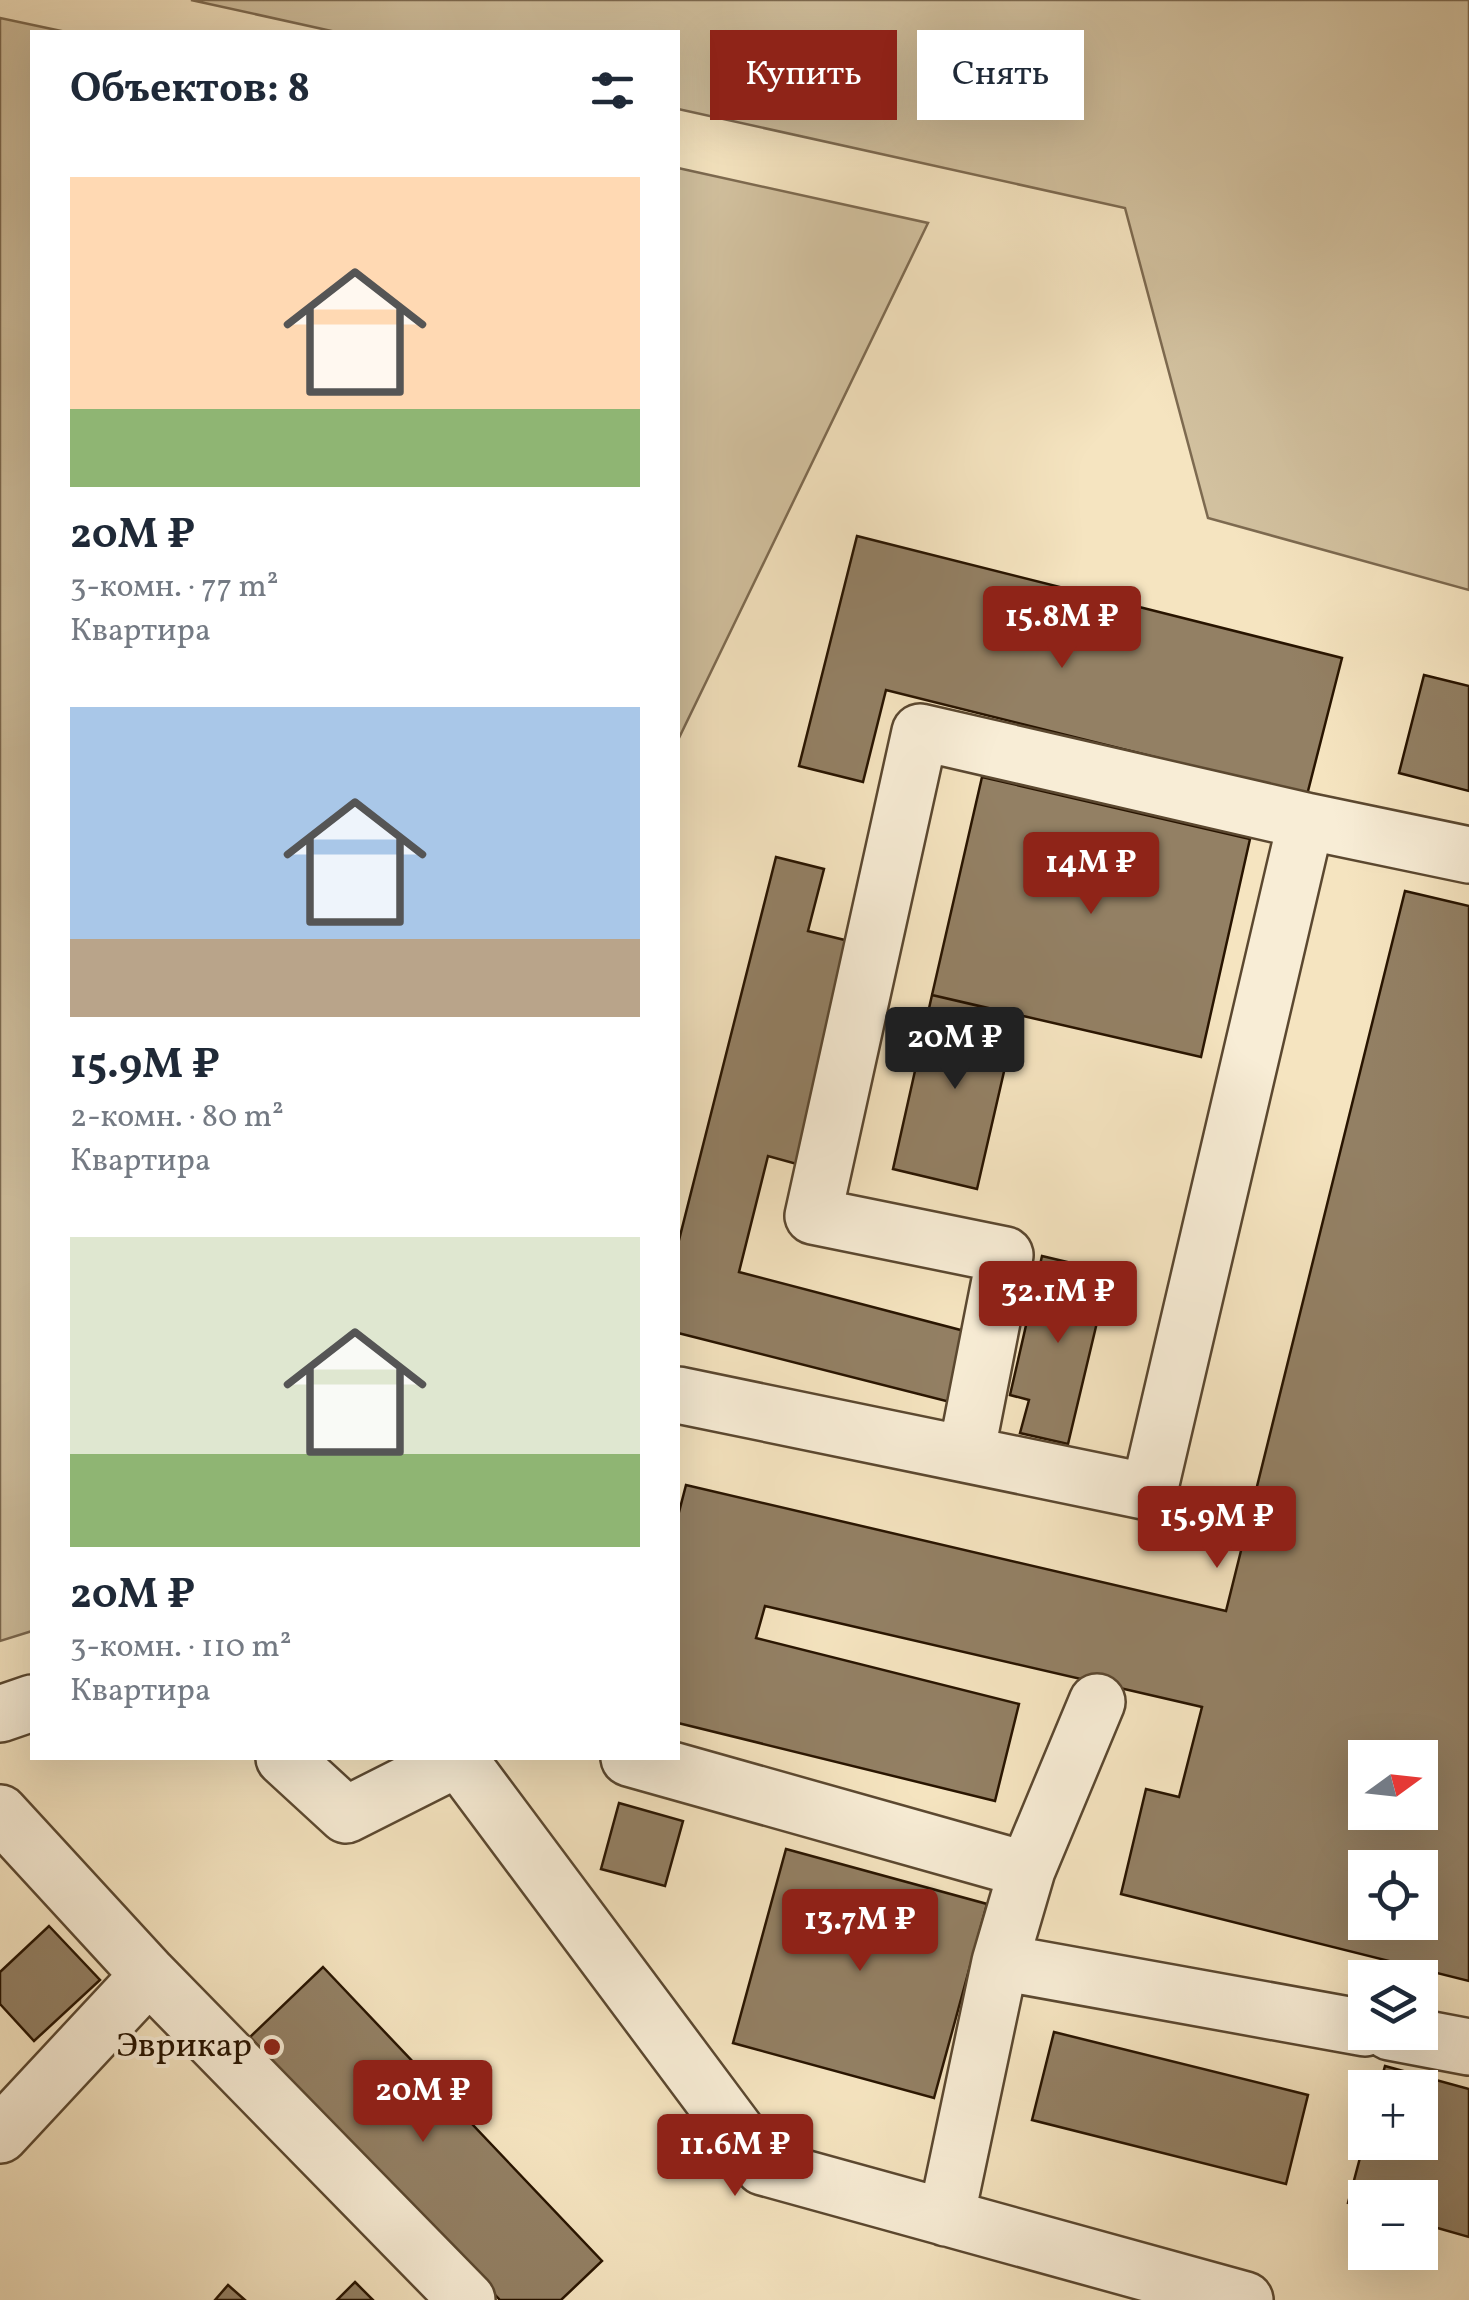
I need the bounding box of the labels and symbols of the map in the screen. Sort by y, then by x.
pin: 15.8M ₽ [970,586,1154,671]
pin: 14M ₽ [1021,832,1161,917]
pin: 20M ₽ [885,1007,1025,1092]
pin: 32.1M ₽ [966,1261,1150,1346]
pin: 15.9M ₽ [1125,1486,1309,1571]
north arrow [1348,1740,1438,1830]
pin: 13.7M ₽ [768,1889,952,1974]
place label: Эврикар [116,2023,252,2071]
marker: Эврикар [261,2036,283,2058]
pin: 20M ₽ [353,2060,493,2145]
pin: 11.6M ₽ [643,2114,827,2199]

